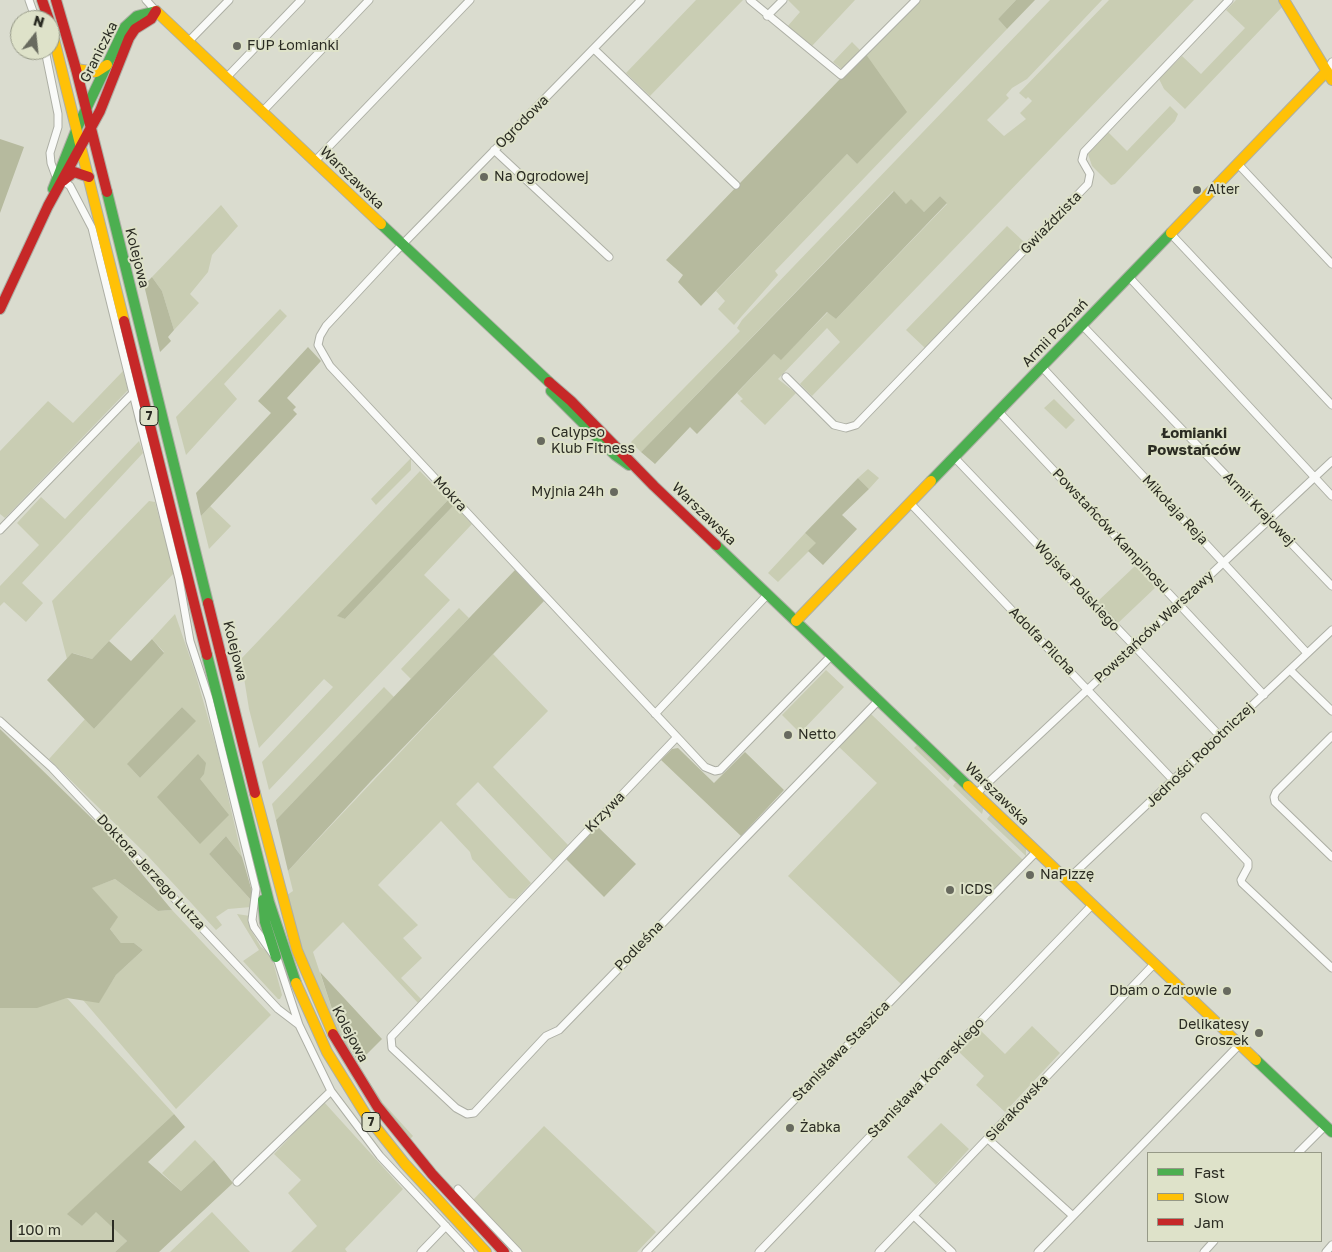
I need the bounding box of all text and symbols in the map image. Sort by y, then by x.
north arrow [10,10,60,60]
text: N [32,11,46,31]
street label: Graniczka [77,19,121,85]
place label: FUP Łomianki [247,38,339,54]
marker: FUP Łomianki [231,40,243,52]
street label: Ogrodowa [492,92,552,152]
street label: Warszawska [316,143,388,213]
place label: Na Ogrodowej [494,169,589,185]
marker: Na Ogrodowej [478,171,490,183]
place label: Alter [1207,182,1239,198]
marker: Alter [1191,184,1203,196]
street label: Gwiaździsta [1017,188,1085,258]
street label: Kolejowa [121,226,153,290]
street label: Armii Poznań [1018,296,1092,370]
road number: 7 [140,406,158,426]
district label: Łomianki Powstańców [1147,424,1241,459]
place label: Calypso Klub Fitness [551,425,635,458]
marker: Calypso Klub Fitness [535,435,547,447]
street label: Powstańców Kampinosu [1049,465,1173,597]
street label: Armii Krajowej [1220,469,1298,549]
street label: Mikołaja Reja [1139,472,1211,548]
street label: Mokra [430,473,470,515]
street label: Warszawska [668,479,740,549]
place label: Myjnia 24h [531,484,604,500]
marker: Myjnia 24h [608,486,620,498]
street label: Wojska Polskiego [1031,537,1123,635]
street label: Powstańców Warszawy [1091,567,1217,687]
street label: Adolfa Pilcha [1005,603,1079,679]
street label: Kolejowa [219,619,251,683]
street label: Jedności Robotniczej [1143,699,1257,811]
place label: Netto [798,727,836,743]
marker: Netto [782,729,794,741]
street label: Warszawska [961,759,1033,829]
street label: Krzywa [582,788,628,836]
street label: Doktora Jerzego Lutza [93,811,209,933]
place label: NaPizzę [1040,867,1094,883]
marker: NaPizzę [1024,869,1036,881]
place label: ICDS [960,882,993,898]
marker: ICDS [944,884,956,896]
street label: Podleśna [611,918,667,974]
place label: Dbam o Zdrowie [1109,983,1217,999]
marker: Dbam o Zdrowie [1221,985,1233,997]
street label: Stanisława Staszica [789,997,893,1105]
street label: Kolejowa [328,1003,372,1065]
street label: Stanisława Konarskiego [864,1014,988,1142]
place label: Delikatesy Groszek [1178,1017,1249,1050]
marker: Delikatesy Groszek [1253,1027,1265,1039]
street label: Sierakowska [982,1071,1052,1145]
road number: 7 [362,1112,380,1132]
place label: Żabka [800,1120,841,1136]
marker: Żabka [784,1122,796,1134]
legend [1147,1152,1322,1242]
text: Fast [1194,1163,1225,1181]
text: Slow [1194,1188,1229,1206]
scale bar [12,1210,116,1242]
text: Jam [1194,1213,1224,1231]
text: 100 m [18,1220,61,1238]

